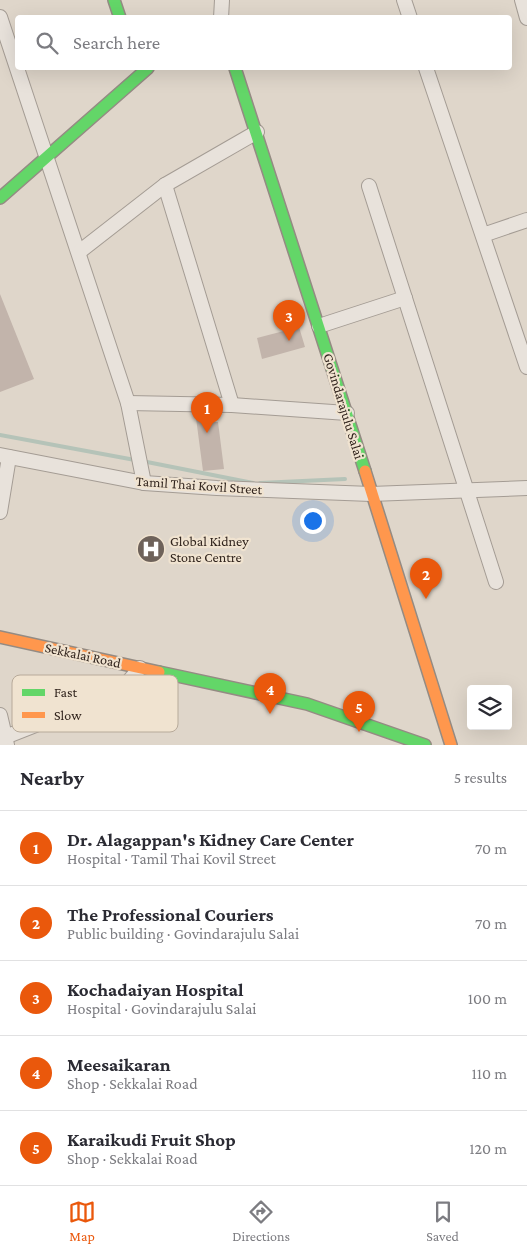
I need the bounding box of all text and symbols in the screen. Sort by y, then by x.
search box [15,15,512,70]
icon: search [33,29,61,57]
text: Search here [73,32,160,53]
pin: 3 [273,300,305,341]
street label: Govindarajulu Salai [319,351,368,461]
pin: 1 [191,392,223,433]
street label: Tamil Thai Kovil Street [135,473,263,497]
your location [300,508,326,534]
place label: Global Kidney Stone Centre [170,533,249,565]
hospital icon: Global Kidney Stone Centre [136,534,166,564]
pin: 2 [410,558,442,599]
street label: Sekkalai Road [44,639,123,671]
pin: 4 [254,673,286,714]
legend [12,675,178,732]
text: Fast [54,684,78,700]
map controls [467,685,512,730]
button: layers [467,685,512,730]
pin: 5 [343,691,375,732]
text: Slow [54,707,82,723]
text: Nearby [20,766,84,790]
text: 5 results [454,769,507,786]
text: Dr. Alagappan's Kidney Care Center [67,829,354,850]
text: 1 [33,840,39,857]
text: 70 m [475,840,507,857]
text: Hospital · Tamil Thai Kovil Street [67,850,276,867]
text: The Professional Couriers [67,904,274,925]
text: 2 [32,915,40,932]
text: 70 m [475,915,507,932]
text: Public building · Govindarajulu Salai [67,925,299,942]
text: Kochadaiyan Hospital [67,979,244,1000]
text: 3 [32,990,40,1007]
text: 100 m [468,990,507,1007]
text: Hospital · Govindarajulu Salai [67,1000,257,1017]
text: Meesaikaran [67,1054,171,1075]
text: 4 [32,1065,40,1082]
text: 110 m [471,1065,507,1082]
text: Shop · Sekkalai Road [67,1075,198,1092]
text: Karaikudi Fruit Shop [67,1129,236,1150]
text: 5 [32,1140,40,1157]
text: 120 m [469,1140,507,1157]
text: Shop · Sekkalai Road [67,1150,198,1167]
tab: Map [68,1198,96,1244]
tab: Directions [232,1198,290,1244]
tab: Saved [426,1198,459,1244]

